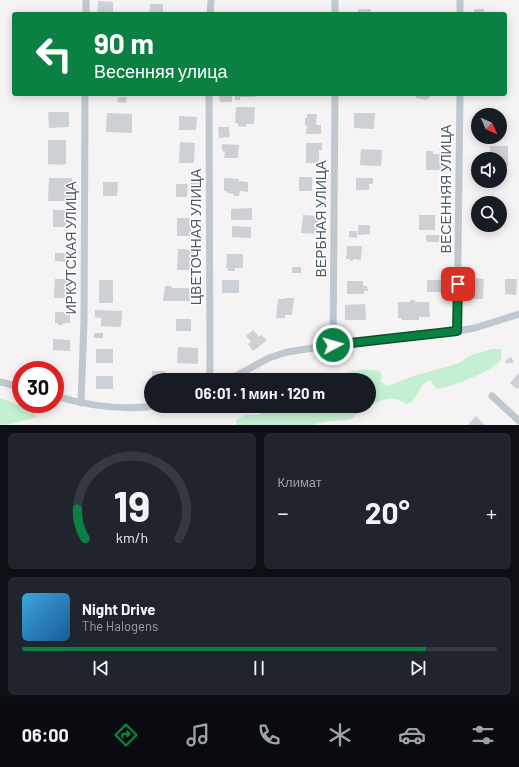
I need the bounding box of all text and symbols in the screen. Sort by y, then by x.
text: 90 m [94,26,154,60]
icon: left [28,28,80,80]
text: Весенняя улица [94,60,228,82]
north arrow [471,108,507,144]
map controls [471,108,507,232]
street label: ВЕСЕННЯЯ УЛИЦА [437,124,454,253]
button: sound [471,152,507,188]
street label: ВЕРБНАЯ УЛИЦА [312,160,329,277]
street label: ЦВЕТОЧНАЯ УЛИЦА [187,168,204,305]
street label: ИРКУТСКАЯ УЛИЦА [62,181,79,315]
button: search [471,196,507,232]
pin [441,267,475,301]
icon: arrive [447,273,469,295]
position arrow [312,324,354,366]
speed limit sign: 30 [12,361,64,413]
text: 06:01 · 1 мин · 120 m [195,384,325,402]
text: Климат [278,474,322,490]
text: 19 [113,480,150,530]
text: 20° [365,494,410,530]
text: − [278,499,289,525]
text: + [486,499,497,525]
text: km/h [116,529,148,546]
text: Night Drive [82,600,155,618]
text: The Halogens [82,618,158,634]
icon: previous [90,657,112,679]
icon: pause [248,657,270,679]
icon: next [407,657,429,679]
icon: directions [112,721,140,749]
icon: music [184,721,212,749]
icon: phone [255,721,283,749]
icon: climate [326,721,354,749]
icon: car [398,721,426,749]
icon: filters [469,721,497,749]
text: 06:00 [22,724,69,746]

